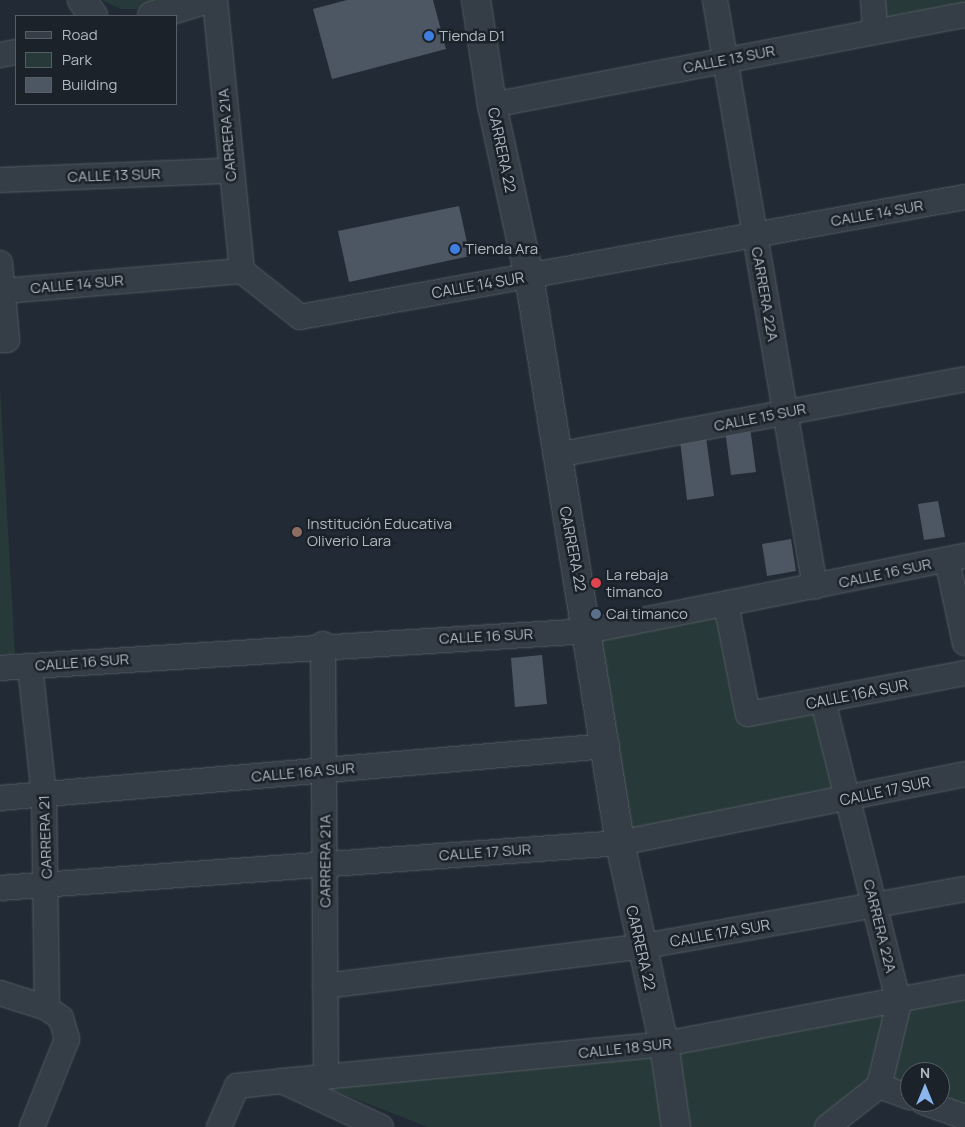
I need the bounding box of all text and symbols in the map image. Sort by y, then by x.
legend [15,15,178,105]
text: Road [62,24,98,45]
place label: Tienda D1 [439,27,505,45]
marker: Tienda D1 [423,30,435,42]
street label: CALLE 13 SUR [682,41,776,77]
text: Park [62,49,92,70]
text: Building [62,74,117,95]
street label: CARRERA 21A [214,88,240,182]
street label: CARRERA 22 [484,106,520,194]
street label: CALLE 13 SUR [67,164,161,186]
street label: CALLE 14 SUR [829,196,925,230]
place label: Tienda Ara [465,240,538,258]
marker: Tienda Ara [449,243,461,255]
street label: CARRERA 22A [748,245,782,343]
street label: CALLE 14 SUR [430,268,526,302]
street label: CALLE 14 SUR [30,271,124,297]
street label: CALLE 15 SUR [712,399,808,435]
street label: CARRERA 22 [556,505,590,593]
place label: Institución Educativa Oliverio Lara [307,514,452,549]
marker: Institución Educativa Oliverio Lara [291,526,303,538]
street label: CALLE 16 SUR [837,554,933,592]
place label: La rebaja timanco [606,565,668,600]
marker: La rebaja timanco [590,577,602,589]
place label: Cai timanco [606,605,688,623]
marker: Cai timanco [590,608,602,620]
street label: CALLE 16 SUR [438,625,534,647]
street label: CALLE 16 SUR [34,650,130,674]
street label: CALLE 16A SUR [804,675,910,713]
street label: CALLE 16A SUR [251,759,355,785]
street label: CALLE 17 SUR [838,773,932,809]
street label: CARRERA 21 [35,795,55,879]
street label: CARRERA 21A [316,814,334,908]
street label: CALLE 17 SUR [438,840,532,864]
street label: CARRERA 22A [860,877,900,975]
street label: CARRERA 22 [623,904,659,992]
street label: CALLE 17A SUR [669,915,771,951]
street label: CALLE 18 SUR [578,1034,672,1062]
north arrow [900,1062,950,1112]
text: N [920,1063,930,1082]

